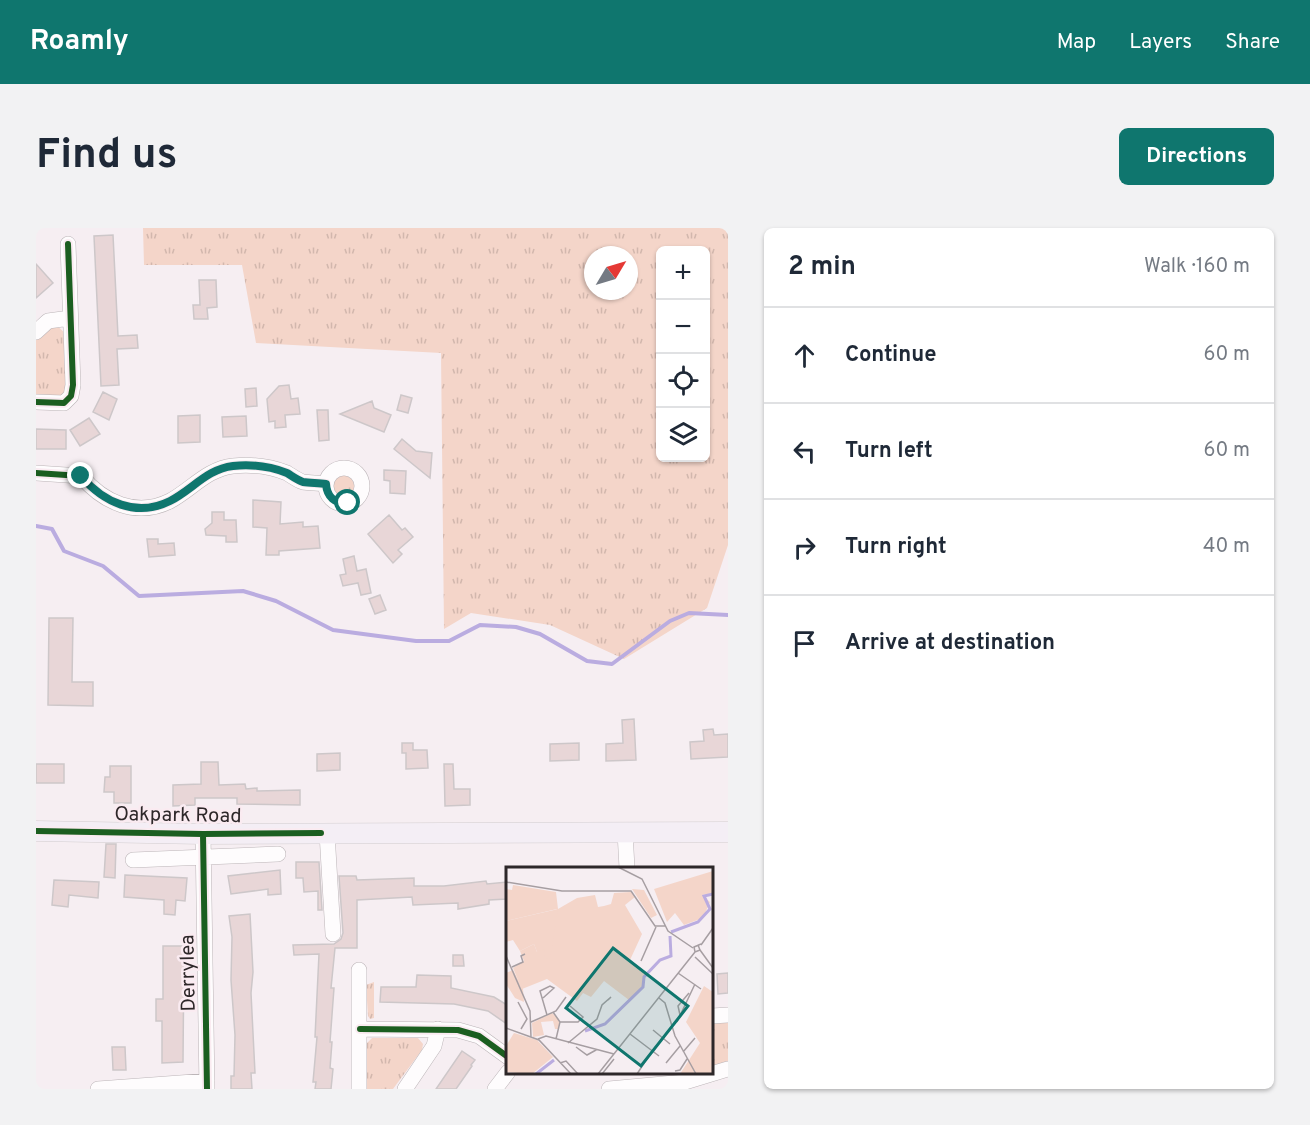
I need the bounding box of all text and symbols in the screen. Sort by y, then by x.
text: Roamly [30,24,129,60]
text: Map [1057,29,1096,56]
text: Layers [1129,29,1192,56]
text: Share [1225,29,1280,56]
button: Directions [1119,128,1274,185]
text: Find us [36,130,177,183]
north arrow [584,246,638,300]
map controls [656,246,710,462]
button: + [656,246,710,300]
text: 2 min [788,251,856,284]
text: Walk · 160 m [1144,254,1250,280]
button: − [656,300,710,354]
icon: ahead [788,339,821,372]
text: Continue [845,342,936,369]
text: 60 m [1204,342,1250,368]
button: locate [656,354,710,408]
button: layers [656,408,710,462]
icon: left [788,435,821,468]
text: Turn left [845,438,933,465]
text: 60 m [1204,438,1250,464]
route end [67,462,93,488]
route start [334,489,360,515]
icon: right [788,531,821,564]
text: Turn right [845,534,947,561]
text: 40 m [1203,534,1250,560]
icon: arrive [788,627,821,660]
text: Arrive at destination [845,630,1055,657]
street label: Oakpark Road [114,802,242,830]
inset map [506,867,713,1074]
street label: Derrylea [175,934,203,1012]

